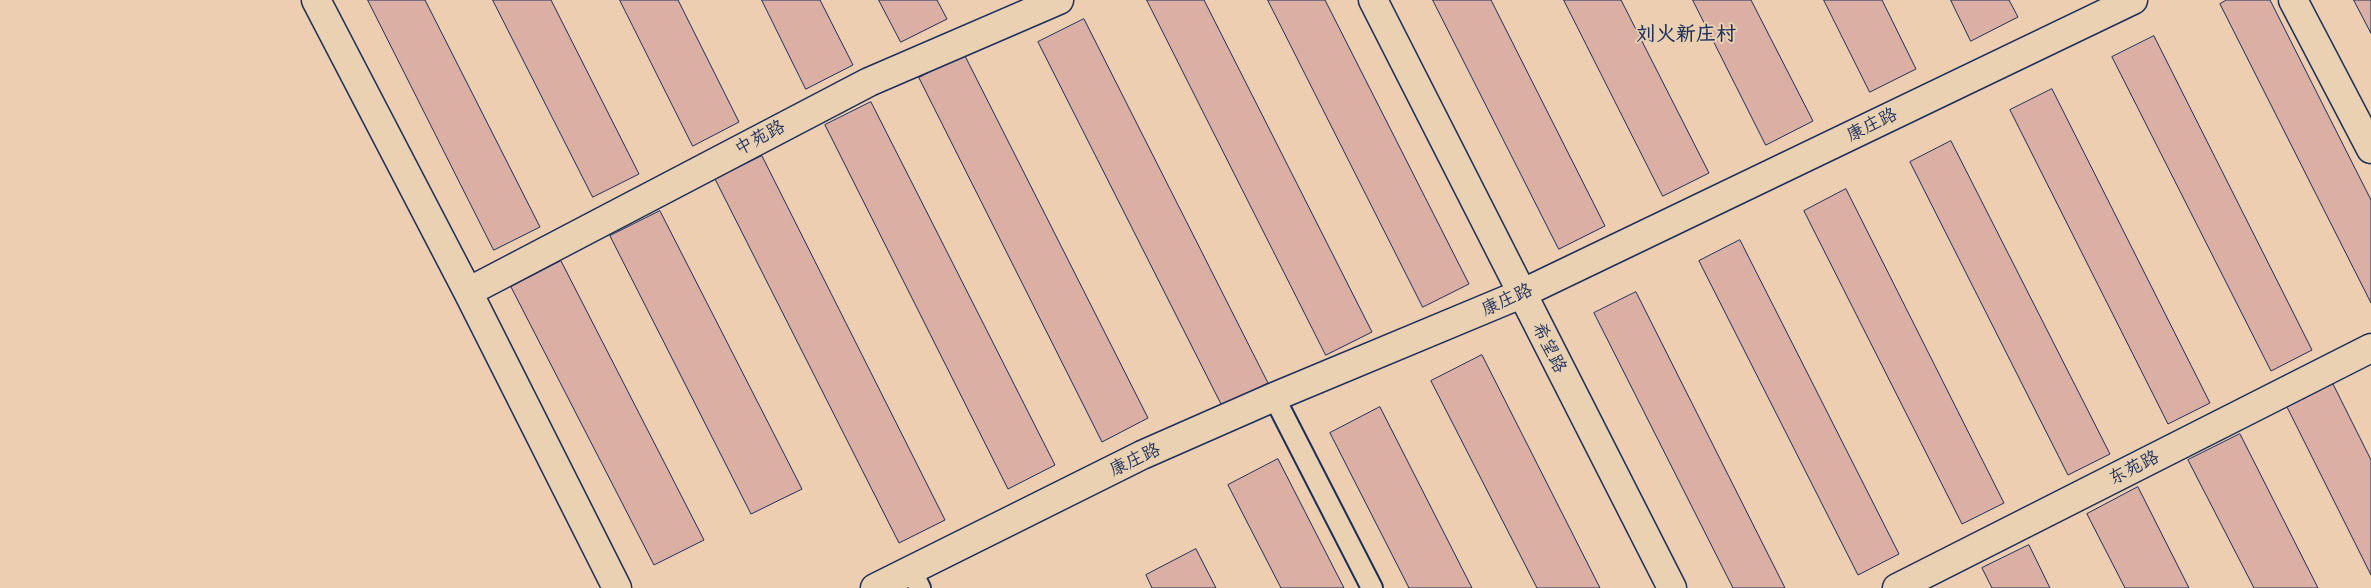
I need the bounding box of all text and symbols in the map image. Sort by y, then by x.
district label: 刘火新庄村 [1636,22,1736,46]
street label: 康庄路 [1843,103,1901,147]
street label: 中苑路 [731,116,789,160]
street label: 康庄路 [1478,279,1536,321]
street label: 希望路 [1527,319,1571,377]
street label: 康庄路 [1106,439,1164,481]
street label: 东苑路 [2105,446,2163,490]

